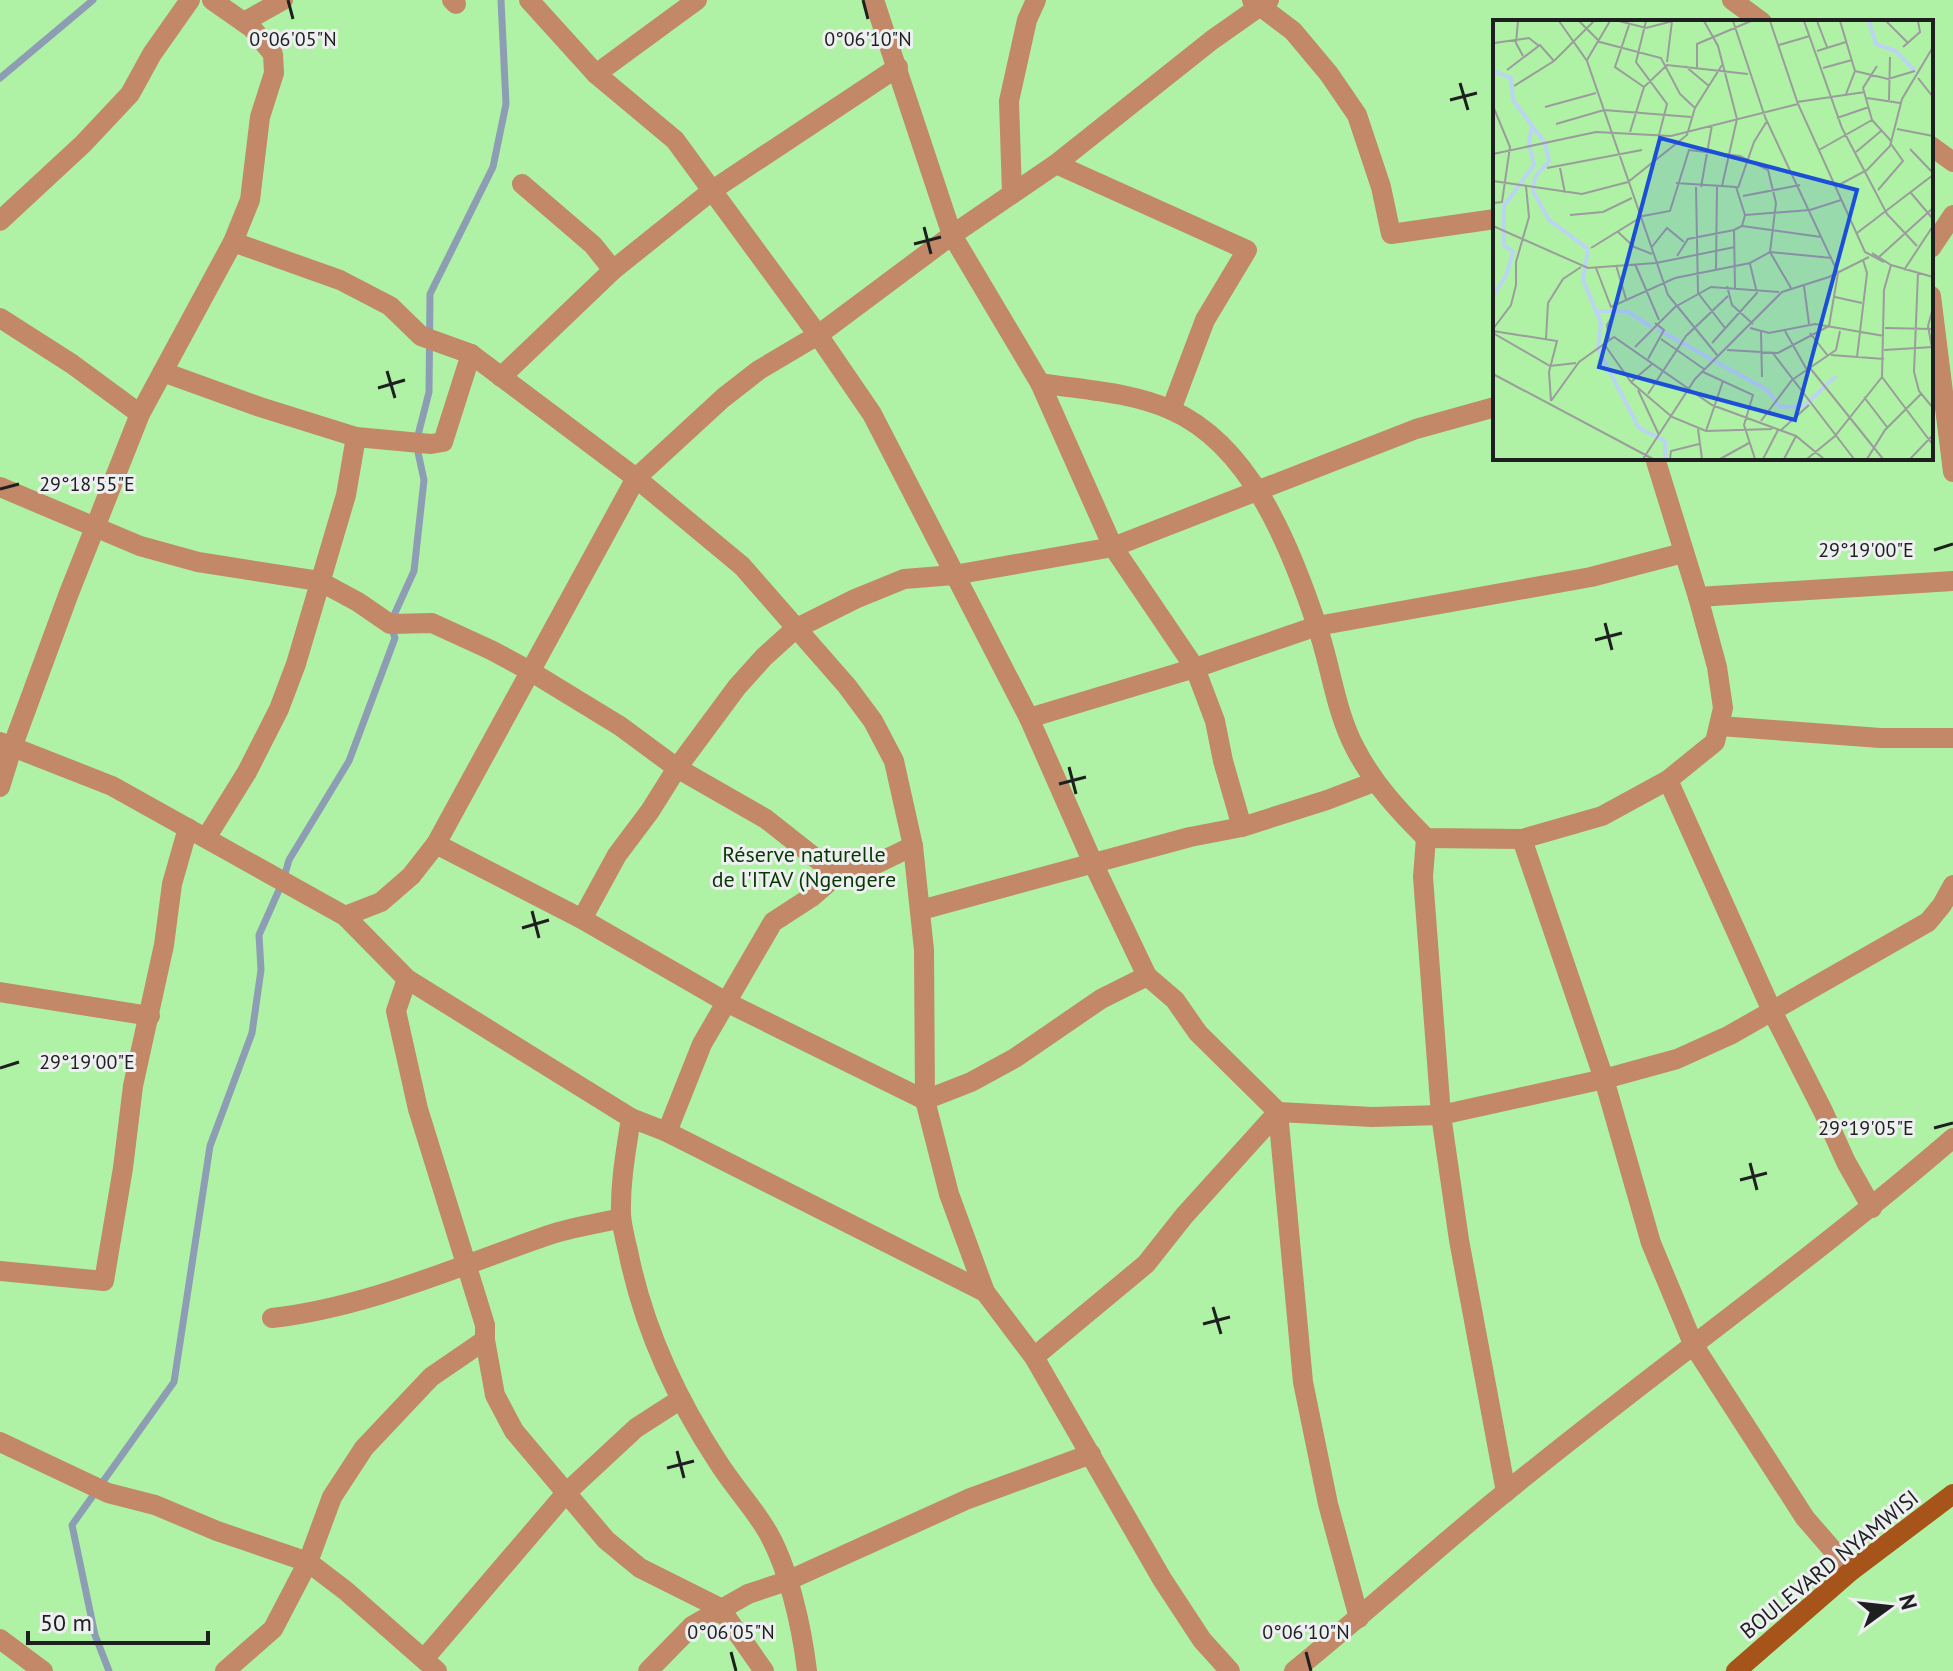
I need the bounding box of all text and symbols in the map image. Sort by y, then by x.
inset map [1493,20,1933,460]
text: 0°06'05"N [249,26,337,52]
text: 0°06'10"N [824,26,912,52]
text: 29°18'55"E [39,471,135,497]
text: 29°19'00"E [1818,537,1914,563]
park label: Réserve naturelle de l'ITAV (Ngengere [712,840,896,893]
text: 29°19'00"E [39,1049,135,1075]
text: 29°19'05"E [1818,1115,1914,1141]
street label: BOULEVARD NYAMWISI [1735,1484,1923,1644]
north arrow [1849,1567,1929,1647]
scale bar [28,1595,208,1645]
text: 50 m [40,1607,92,1638]
text: 0°06'05"N [687,1619,775,1645]
text: 0°06'10"N [1262,1619,1350,1645]

